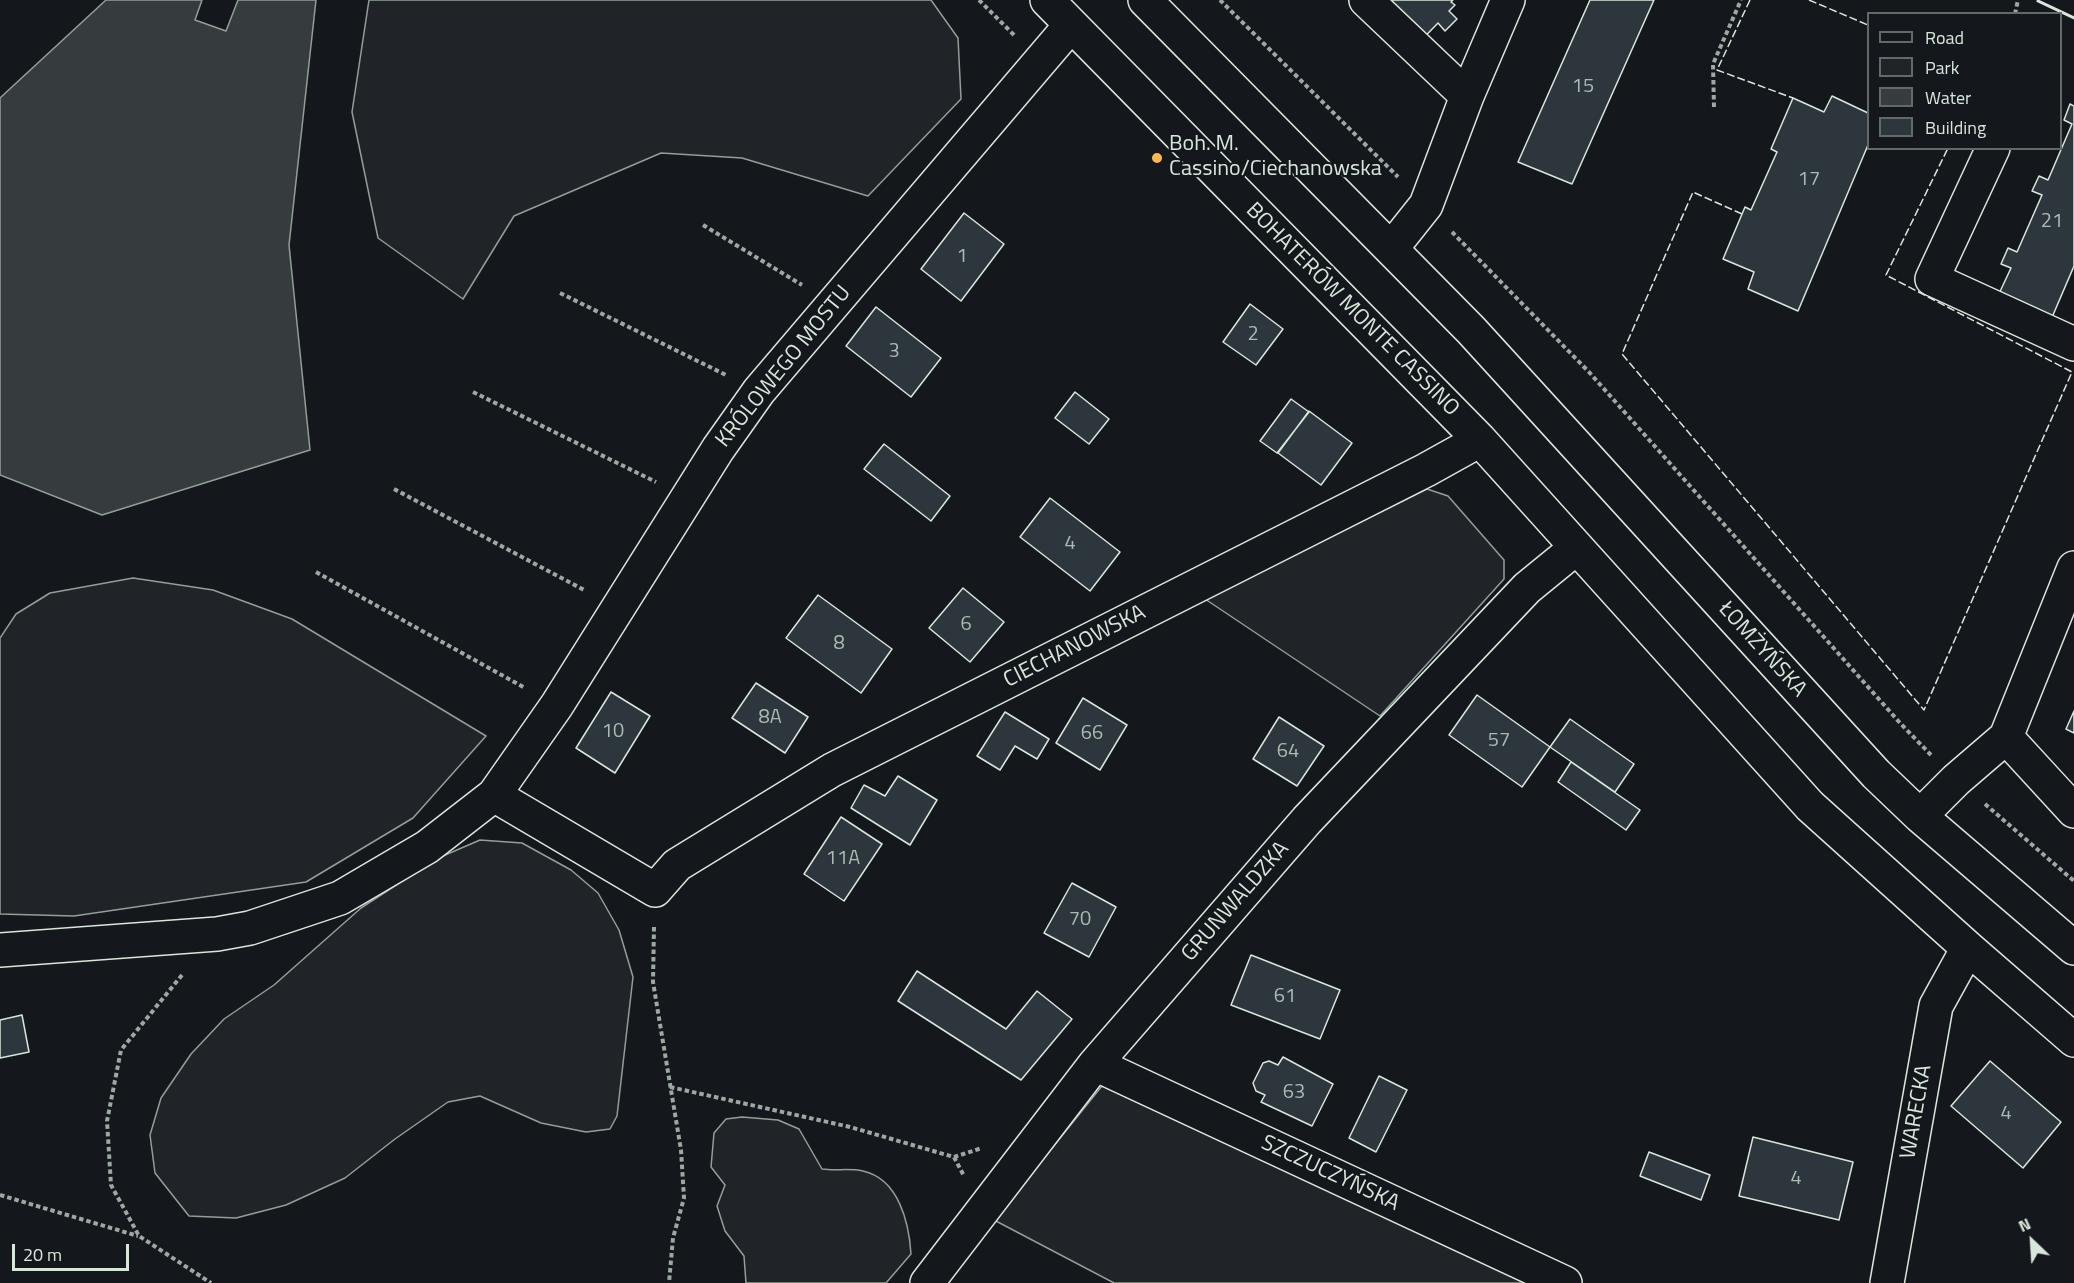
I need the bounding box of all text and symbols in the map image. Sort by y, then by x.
legend [1867,12,2062,150]
text: Road [1925,24,1964,51]
text: Park [1925,54,1959,81]
house number: 15 [1572,75,1594,99]
text: Water [1925,84,1971,111]
text: Building [1925,114,1986,141]
place label: Boh. M. Cassino/Ciechanowska [1169,132,1382,184]
marker: Boh. M. Cassino/Ciechanowska [1150,151,1164,165]
house number: 17 [1798,168,1820,192]
street label: BOHATERÓW MONTE CASSINO [1240,198,1464,422]
house number: 21 [2041,210,2063,234]
house number: 1 [956,245,968,269]
street label: KRÓLOWEGO MOSTU [711,281,857,453]
house number: 2 [1247,323,1259,347]
house number: 3 [888,340,900,364]
house number: 4 [1064,532,1076,556]
street label: ŁOMŻYŃSKA [1712,597,1812,703]
street label: CIECHANOWSKA [1000,600,1150,694]
house number: 6 [960,613,972,637]
house number: 8 [833,632,845,656]
house number: 8A [758,706,782,730]
house number: 10 [602,720,624,744]
house number: 66 [1081,722,1103,746]
house number: 57 [1488,729,1510,753]
house number: 64 [1277,740,1299,764]
street label: GRUNWALDZKA [1177,837,1295,967]
house number: 11A [826,847,860,871]
house number: 70 [1069,908,1091,932]
house number: 61 [1274,985,1296,1009]
street label: WARECKA [1896,1063,1938,1161]
house number: 63 [1283,1081,1305,1105]
house number: 4 [2000,1102,2012,1126]
street label: SZCZUCZYŃSKA [1257,1130,1403,1218]
house number: 4 [1790,1167,1802,1191]
north arrow [2002,1211,2062,1271]
text: N [2014,1211,2034,1238]
scale bar [15,1232,132,1270]
text: 20 m [23,1241,62,1268]

